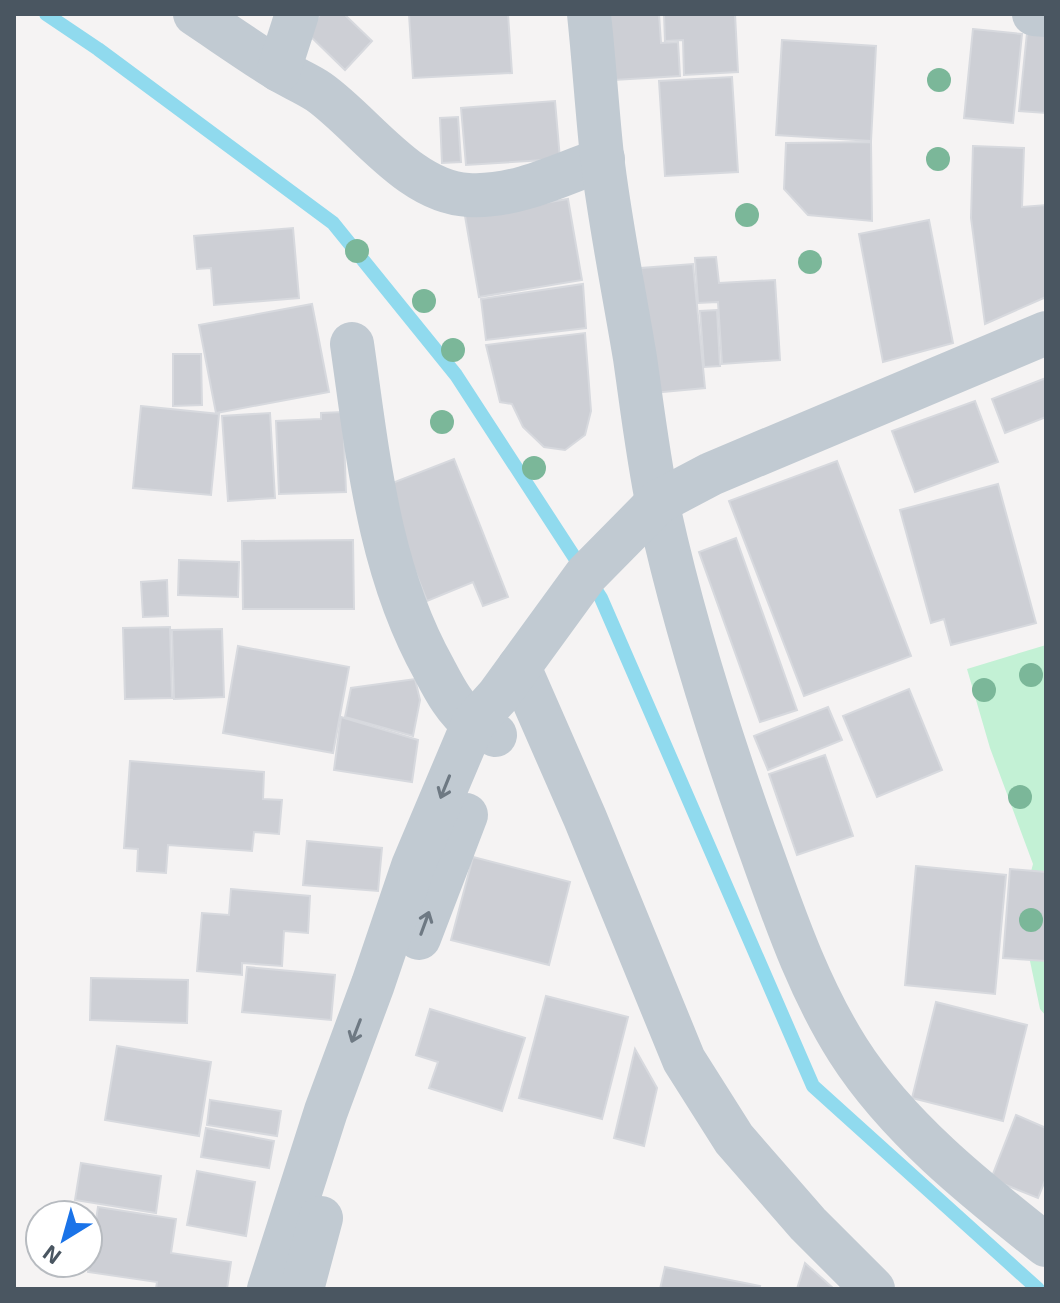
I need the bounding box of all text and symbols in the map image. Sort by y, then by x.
one-way arrow [437,774,452,799]
one-way arrow [419,911,433,936]
one-way arrow [348,1018,362,1043]
north arrow [24,1199,104,1279]
text: N [37,1241,66,1271]

